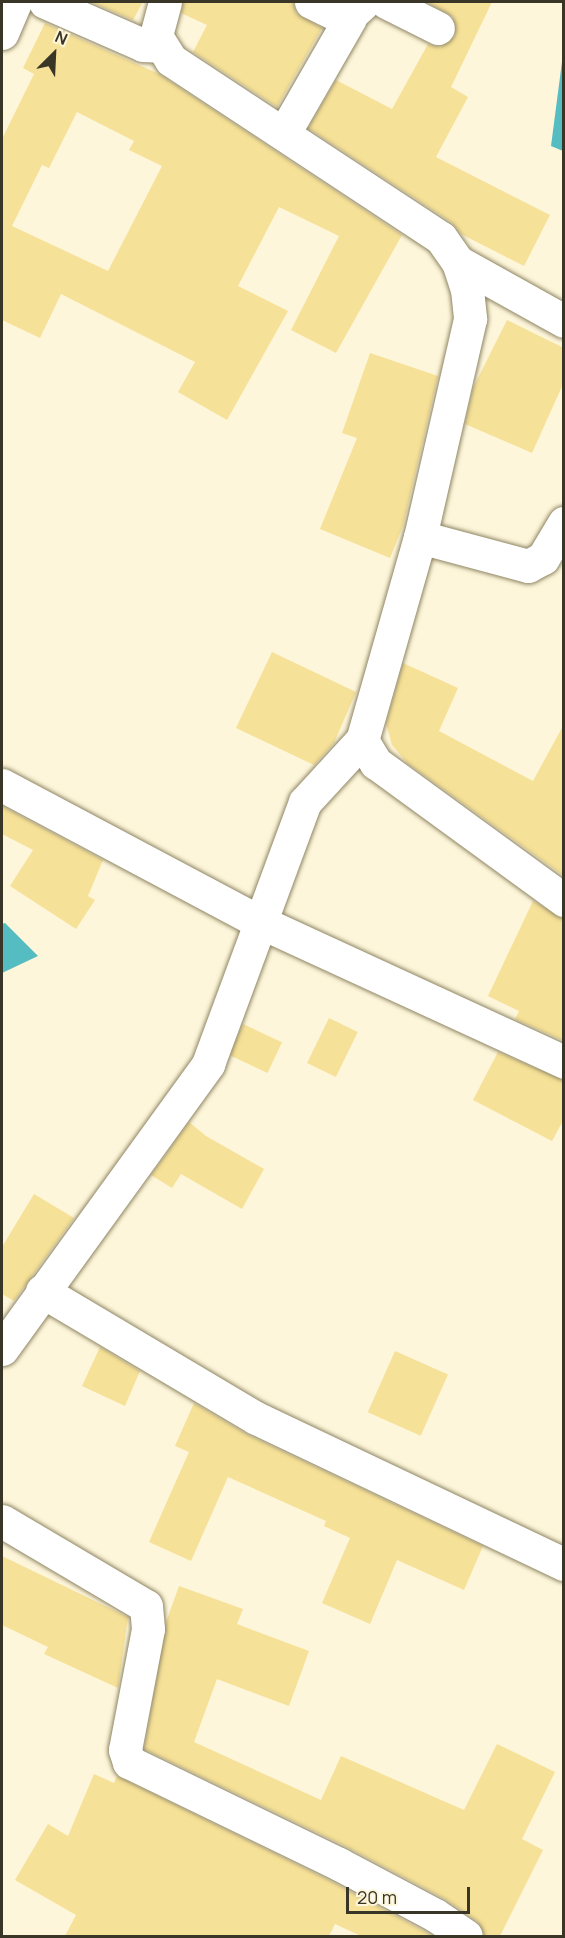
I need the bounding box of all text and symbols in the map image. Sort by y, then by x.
north arrow [24,24,84,84]
text: N [52,25,71,50]
scale bar [349,1875,474,1913]
text: 20 m [357,1885,397,1909]

